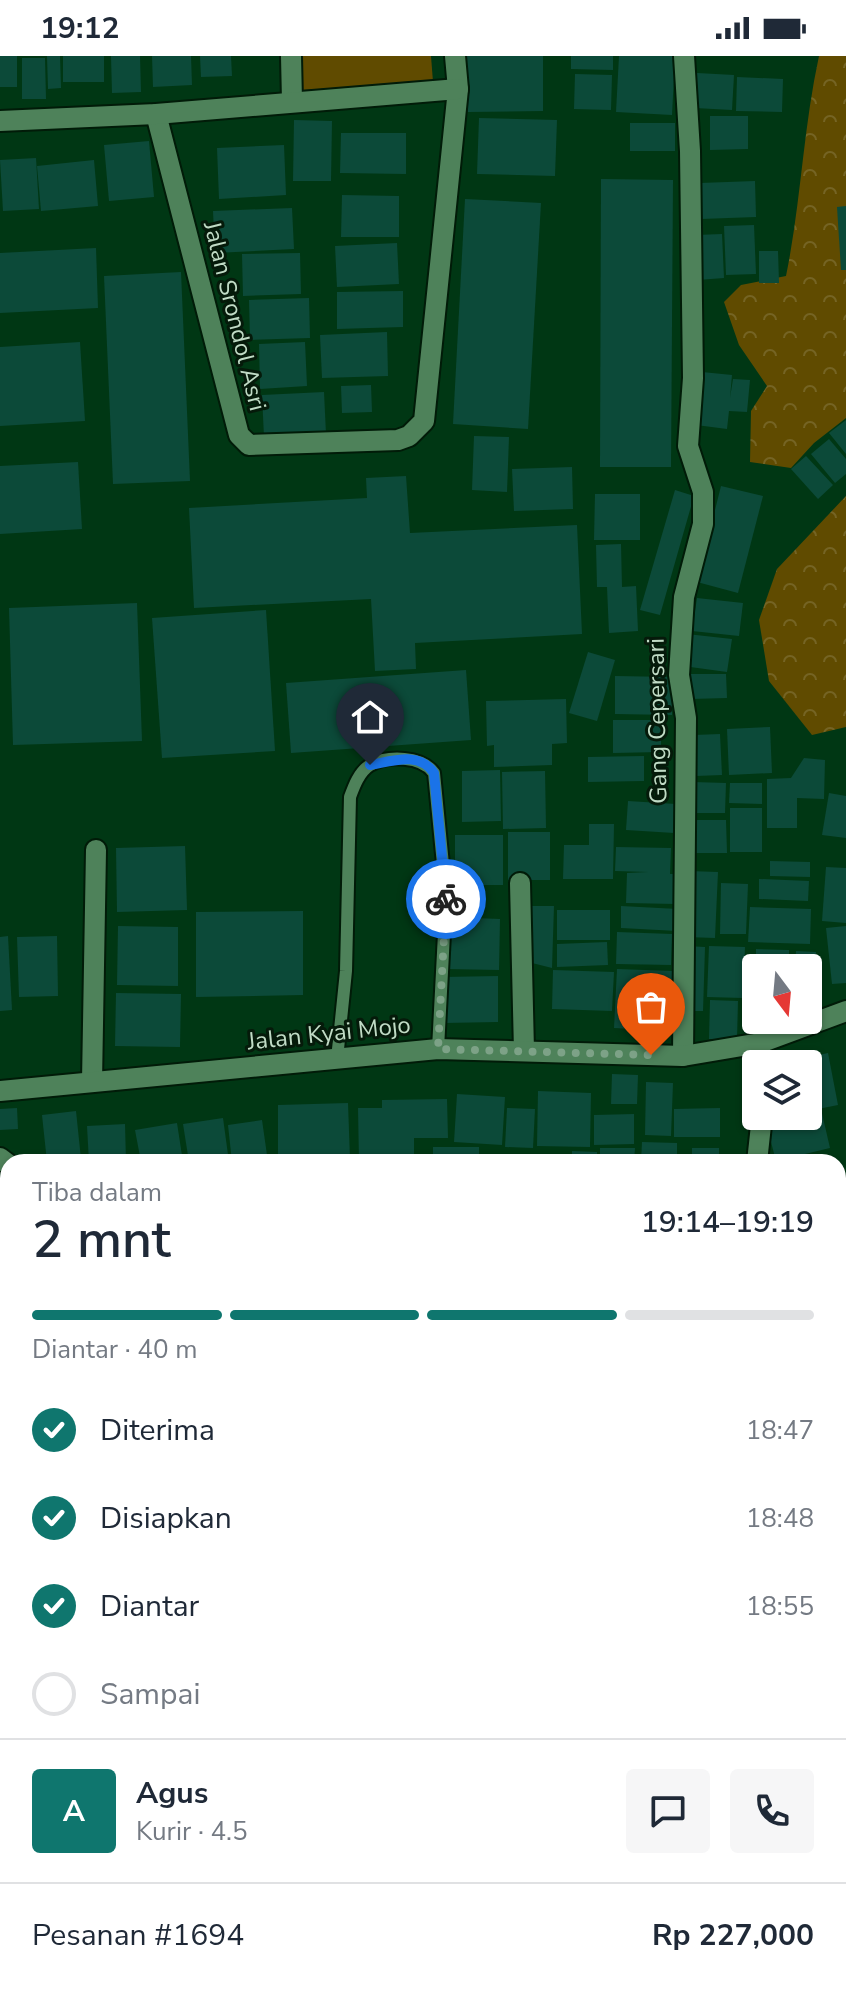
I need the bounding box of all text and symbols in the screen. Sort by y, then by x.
text: 19:12 [40,8,119,49]
street label: Jalan Srondol Asri [196,217,274,414]
street label: Gang Cepersari [640,638,674,804]
pin [336,683,404,765]
icon: home [348,695,392,739]
courier [406,859,486,939]
icon: bike [424,877,468,921]
north arrow [742,954,822,1034]
map controls [742,954,822,1130]
pin [617,973,685,1055]
icon: bag [629,985,673,1029]
street label: Jalan Kyai Mojo [245,1009,412,1058]
button: layers [742,1050,822,1130]
text: Tiba dalam [32,1175,162,1210]
text: 19:14–19:19 [641,1202,814,1243]
text: 2 mnt [32,1204,171,1275]
text: Diantar · 40 m [32,1332,198,1367]
icon: check [32,1408,76,1452]
text: Diterima [100,1410,215,1451]
text: 18:47 [746,1413,814,1448]
icon: check [32,1496,76,1540]
text: Disiapkan [100,1498,232,1539]
text: 18:48 [746,1501,814,1536]
icon: check [32,1584,76,1628]
text: Diantar [100,1586,199,1627]
text: 18:55 [746,1589,814,1624]
text: Sampai [100,1674,200,1715]
button: chat [626,1769,710,1853]
button: phone [730,1769,814,1853]
text: Agus [136,1773,208,1814]
text: A [63,1791,85,1832]
text: Kurir · 4.5 [136,1814,248,1849]
text: Pesanan #1694 [32,1915,244,1956]
text: Rp 227,000 [652,1915,814,1956]

